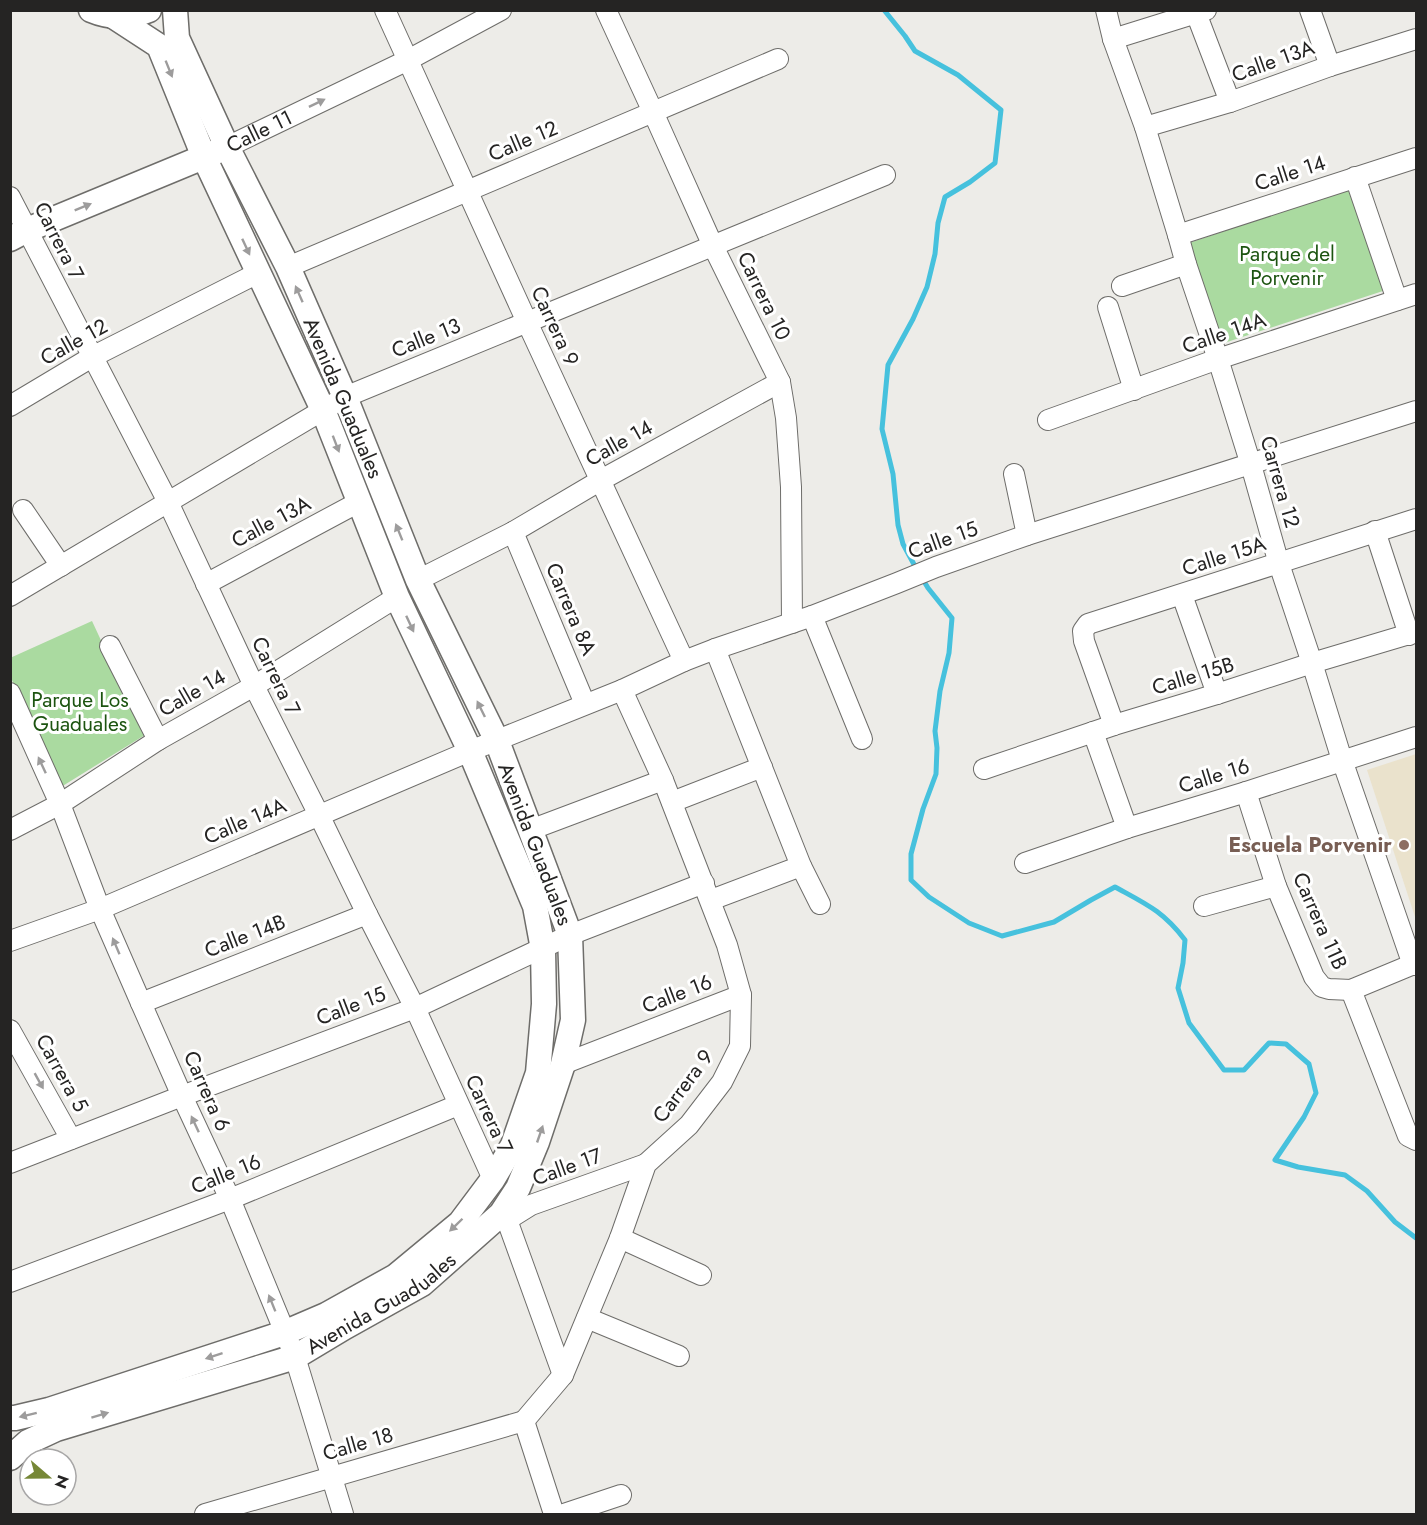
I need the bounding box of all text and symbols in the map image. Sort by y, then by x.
street label: Calle 13A [1228,32,1319,90]
one-way arrow [164,60,174,78]
one-way arrow [309,99,326,108]
street label: Calle 11 [221,103,298,160]
street label: Calle 12 [484,113,562,169]
street label: Calle 14 [1251,147,1329,199]
street label: Carrera 7 [27,197,91,285]
one-way arrow [75,202,93,212]
one-way arrow [242,239,251,256]
park label: Parque del Porvenir [1239,239,1335,293]
street label: Carrera 10 [730,247,798,345]
street label: Carrera 9 [523,281,587,371]
one-way arrow [294,285,304,303]
street label: Calle 14A [1178,305,1270,361]
street label: Calle 12 [35,311,113,373]
street label: Calle 13 [387,311,465,365]
street label: Avenida Guaduales [296,313,390,483]
street label: Calle 14 [580,412,658,474]
street label: Carrera 12 [1253,432,1307,532]
one-way arrow [332,435,341,453]
street label: Calle 13A [226,489,316,555]
street label: Calle 15 [904,513,982,567]
one-way arrow [394,523,403,541]
street label: Calle 15A [1178,528,1270,584]
street label: Carrera 8A [538,558,604,660]
one-way arrow [405,616,415,634]
street label: Carrera 7 [244,632,308,720]
street label: Calle 15B [1148,649,1238,703]
street label: Calle 14 [153,662,231,724]
park label: Parque Los Guaduales [31,685,129,739]
one-way arrow [476,700,486,717]
street label: Calle 16 [1175,751,1253,801]
one-way arrow [38,757,47,774]
street label: Avenida Guaduales [490,758,580,930]
street label: Calle 14A [199,790,291,852]
place label: Escuela Porvenir [1229,830,1392,860]
marker: Escuela Porvenir [1397,838,1411,852]
street label: Carrera 11B [1285,868,1355,974]
street label: Calle 14B [200,907,290,965]
one-way arrow [112,937,121,954]
street label: Calle 16 [638,967,716,1021]
street label: Calle 15 [312,979,390,1033]
street label: Carrera 5 [28,1029,96,1117]
street label: Carrera 9 [645,1043,721,1129]
street label: Carrera 6 [176,1046,238,1136]
street label: Carrera 7 [458,1070,520,1158]
one-way arrow [34,1073,44,1090]
one-way arrow [190,1115,199,1133]
one-way arrow [535,1125,545,1143]
street label: Calle 17 [528,1141,606,1193]
street label: Calle 16 [187,1146,265,1202]
one-way arrow [449,1218,464,1232]
street label: Avenida Guaduales [300,1246,463,1362]
one-way arrow [267,1294,276,1312]
one-way arrow [204,1351,222,1361]
one-way arrow [19,1410,37,1420]
one-way arrow [91,1410,109,1419]
street label: Calle 18 [319,1420,397,1468]
north arrow [18,1447,78,1507]
text: N [49,1472,75,1492]

